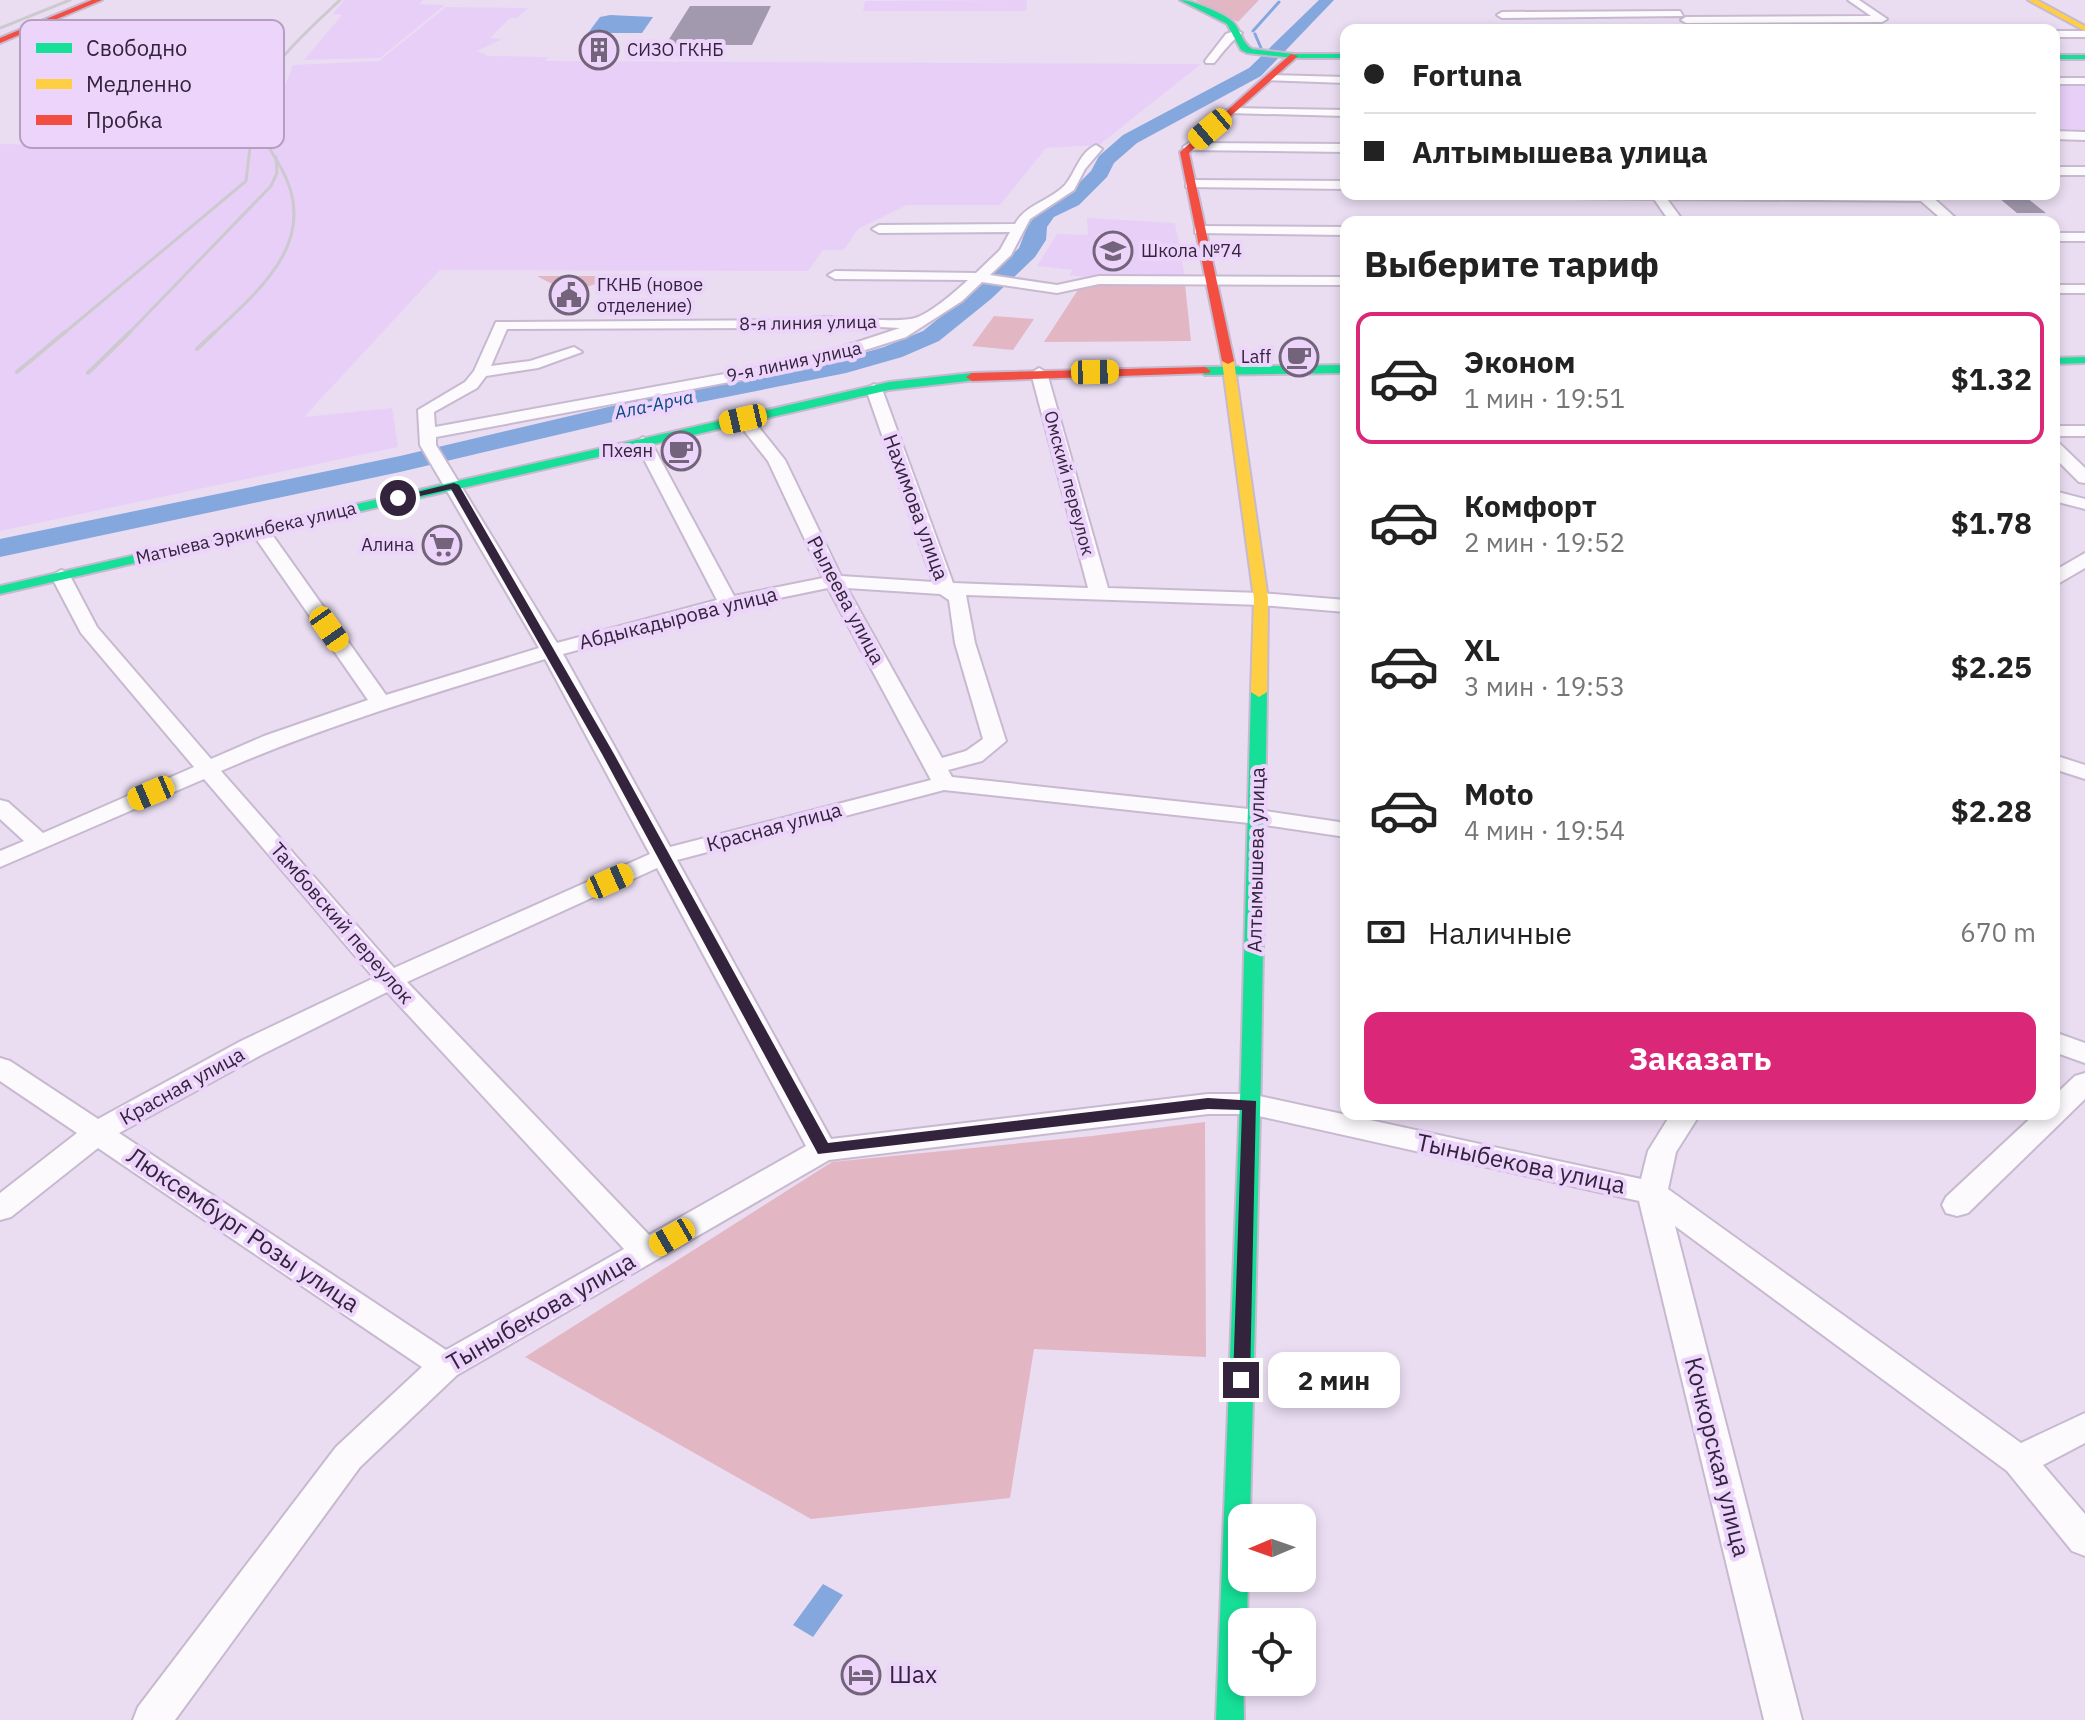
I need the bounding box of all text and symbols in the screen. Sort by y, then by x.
legend [20,20,284,148]
building icon: СИЗО ГКНБ [578,29,620,71]
text: Свободно [86,33,187,62]
place label: СИЗО ГКНБ [627,38,724,61]
text: Fortuna [1412,55,1522,94]
text: Медленно [86,69,192,98]
car [1184,104,1236,154]
text: Пробка [86,105,163,134]
text: Алтымышева улица [1412,132,1708,171]
school or university icon: Школа №74 [1092,230,1134,272]
place label: Школа №74 [1141,239,1242,262]
text: Выберите тариф [1364,240,1659,287]
place label: ГКНБ (новое отделение) [597,273,703,317]
public building icon: ГКНБ (новое отделение) [548,274,590,316]
street label: 8-я линия улица [739,310,877,335]
street label: 9-я линия улица [724,336,864,387]
cafe icon: Laff [1278,336,1320,378]
icon: car [1368,342,1440,414]
text: Эконом [1464,342,1575,381]
place label: Laff [1241,345,1271,368]
text: $1.32 [1951,359,2032,398]
car [1071,360,1119,384]
text: 1 мин · 19:51 [1464,381,1625,415]
water label: Ала-Арча [612,385,695,424]
car [717,402,769,436]
street label: Омский переулок [1039,408,1100,558]
cafe icon: Пхеян [660,430,702,472]
street label: Нахимова улица [877,430,956,584]
place label: Пхеян [602,439,653,462]
route start [380,480,416,516]
icon: car [1368,486,1440,558]
text: Комфорт [1464,486,1597,525]
street label: Матыева Эркинбека улица [133,496,359,569]
text: $1.78 [1951,503,2032,542]
supermarket icon: Алина [421,524,463,566]
text: 2 мин · 19:52 [1464,525,1625,559]
street label: Рылеева улица [801,531,892,669]
place label: Алина [361,533,414,556]
street label: Абдыкадырова улица [576,580,780,655]
car [305,602,353,656]
icon: car [1368,630,1440,702]
text: XL [1464,630,1500,669]
text: $2.25 [1951,647,2032,686]
text: 3 мин · 19:53 [1464,669,1625,703]
street label: Алтымышева улица [1240,767,1271,953]
car [124,773,178,813]
icon: car [1368,774,1440,846]
text: Moto [1464,774,1534,813]
text: $2.28 [1951,791,2032,830]
street label: Красная улица [703,795,845,858]
text: 4 мин · 19:54 [1464,813,1625,847]
street label: Тамбовский переулок [265,836,420,1009]
car [583,860,637,902]
icon: cash [1364,910,1408,954]
text: Наличные [1428,913,1572,952]
text: 670 m [1960,915,2036,949]
button: Заказать [1364,1012,2036,1104]
street label: Красная улица [114,1040,249,1131]
street label: Тыныбекова улица [1414,1125,1629,1201]
street label: Люксембург Розы улица [121,1139,366,1319]
car [645,1215,699,1259]
street label: Тыныбекова улица [440,1244,641,1378]
callout: 2 мин [1269,1352,1401,1408]
street label: Кочкорская улица [1678,1354,1758,1560]
route end [1223,1362,1259,1398]
text: 2 мин [1298,1363,1370,1397]
north arrow [1228,1504,1316,1592]
map controls [1228,1504,1316,1696]
button: locate [1228,1608,1316,1696]
hotel icon: Шах [840,1654,882,1696]
place label: Шах [889,1658,937,1690]

